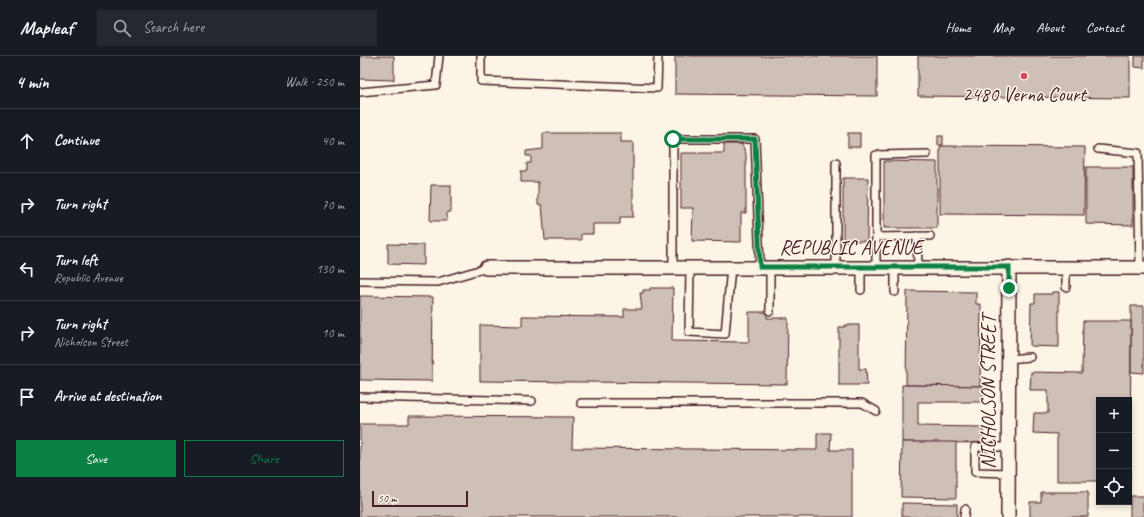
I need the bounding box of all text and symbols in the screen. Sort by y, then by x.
search box [97,10,377,46]
text: Mapleaf [20,16,73,40]
icon: search [111,17,133,39]
text: Search here [143,18,204,37]
text: Home [945,19,971,36]
text: Map [993,19,1014,36]
text: About [1036,19,1064,36]
text: Contact [1086,19,1124,36]
marker: 2480 Verna Court [1019,71,1029,81]
text: 4 min [16,72,49,93]
text: Walk · 250 m [285,74,344,90]
place label: 2480 Verna Court [962,82,1088,107]
icon: ahead [16,130,38,152]
route start [664,130,682,148]
text: Continue [54,131,99,150]
text: 40 m [322,133,344,149]
icon: right [16,194,38,216]
text: Turn right [54,195,107,214]
text: 70 m [322,197,344,213]
street label: REPUBLIC AVENUE [779,235,925,260]
text: Turn left [54,251,97,270]
icon: left [16,258,38,280]
text: 130 m [316,261,344,277]
text: Republic Avenue [54,270,123,286]
route end [1000,279,1018,297]
street label: NICHOLSON STREET [976,311,1001,469]
text: Turn right [54,315,107,334]
icon: right [16,322,38,344]
text: 10 m [322,325,344,341]
text: Nicholson Street [54,334,128,350]
icon: arrive [16,386,38,408]
text: Arrive at destination [54,387,161,406]
map controls [1096,397,1132,505]
button: + [1096,397,1132,433]
button: − [1096,433,1132,469]
button: Save [16,440,176,477]
button: Share [184,440,344,477]
button: locate [1096,469,1132,505]
scale bar [372,489,468,508]
text: 50 m [378,491,397,505]

